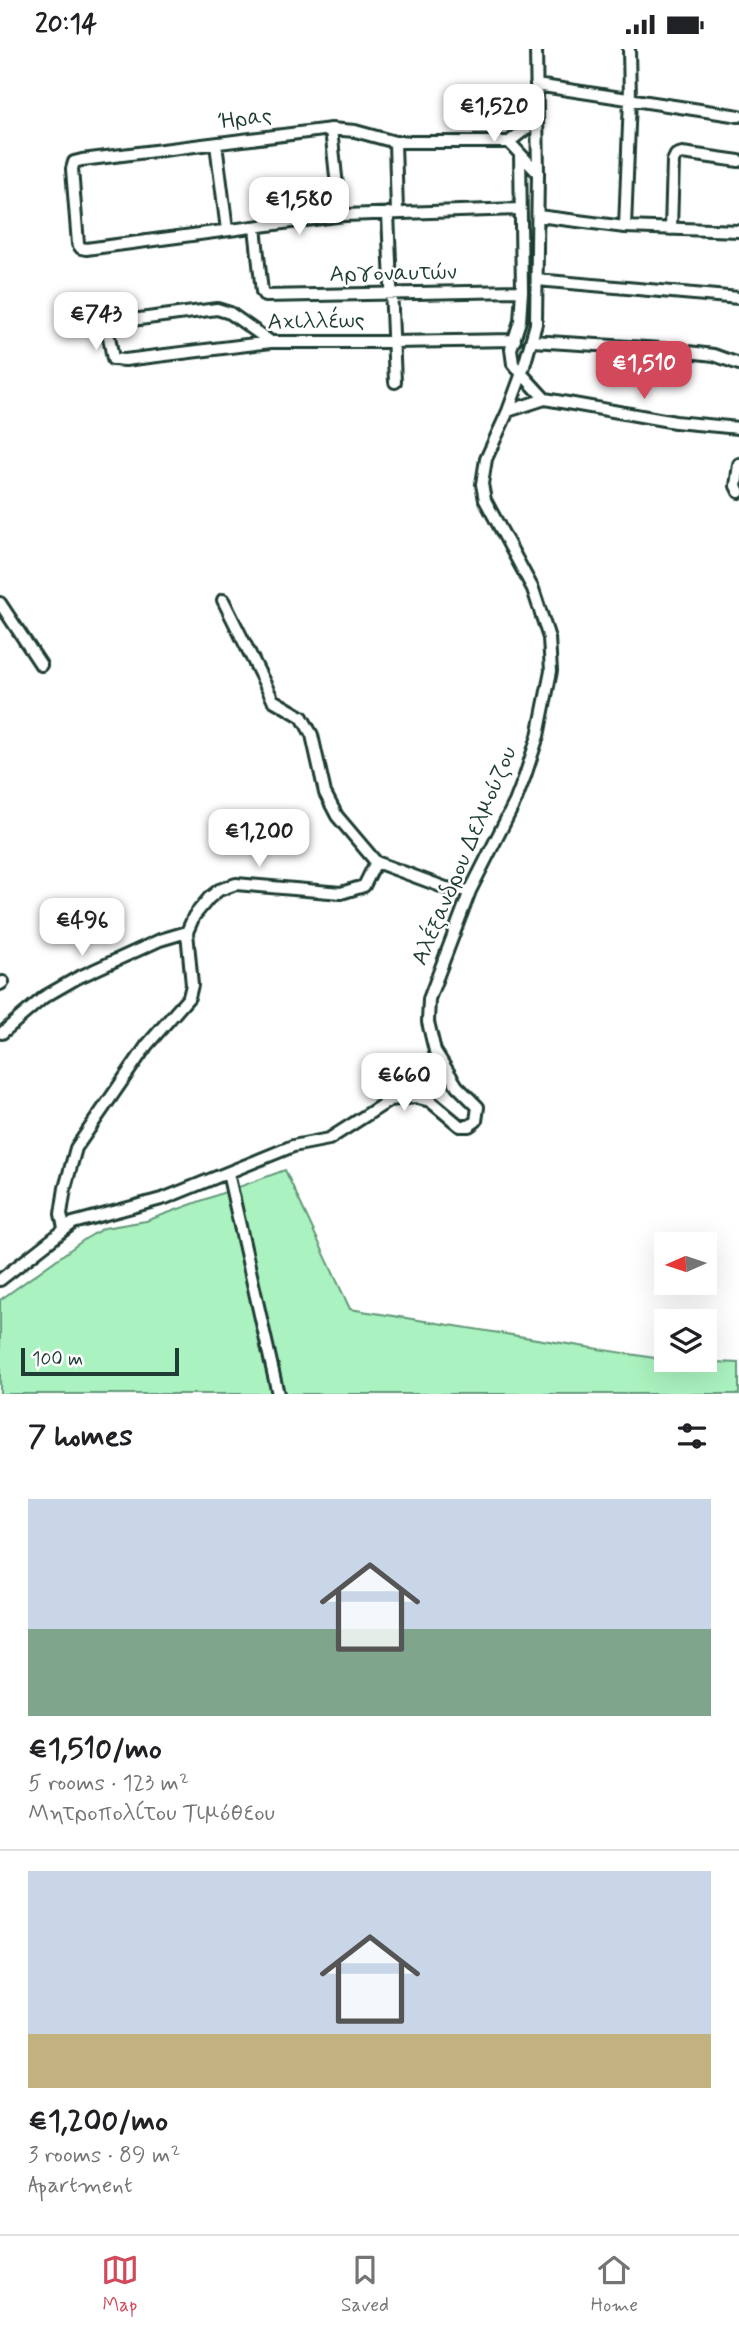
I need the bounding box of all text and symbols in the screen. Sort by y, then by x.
text: 20:14 [35,8,97,42]
pin: €1,520 [437,85,551,144]
text: €1,520 [459,92,529,122]
street label: Ήρας [216,101,274,137]
pin: €1,580 [242,177,356,237]
text: €1,580 [265,185,333,215]
street label: Αργοναυτών [329,258,457,290]
pin: €743 [55,293,137,352]
text: €743 [70,300,122,330]
street label: Αχιλλέως [267,304,365,338]
pin: €1,510 [587,341,701,401]
text: €1,510 [612,349,676,379]
street label: Αλέξανδρου Δελμούζου [403,741,525,970]
pin: €1,200 [202,809,316,869]
text: €1,200 [224,817,294,847]
pin: €496 [41,899,123,958]
text: €496 [55,906,109,936]
pin: €660 [363,1053,445,1113]
text: €660 [377,1061,431,1091]
north arrow [654,1232,718,1295]
map controls [654,1232,717,1372]
button: layers [654,1309,717,1372]
scale bar [21,1345,178,1377]
text: 100 m [32,1347,83,1372]
text: 7 homes [28,1417,133,1456]
icon: filters [673,1417,711,1455]
icon: home [307,1544,433,1670]
text: €1,510/mo [28,1730,162,1769]
text: 5 rooms · 123 m² [28,1769,189,1799]
text: Μητροπολίτου Τιμόθεου [28,1799,275,1829]
icon: home [307,1916,433,2042]
text: €1,200/mo [28,2102,168,2141]
text: 3 rooms · 89 m² [28,2141,180,2171]
text: Apartment [28,2171,133,2201]
tab: Map [101,2251,139,2318]
tab: Saved [341,2251,389,2318]
tab: Home [591,2251,638,2318]

